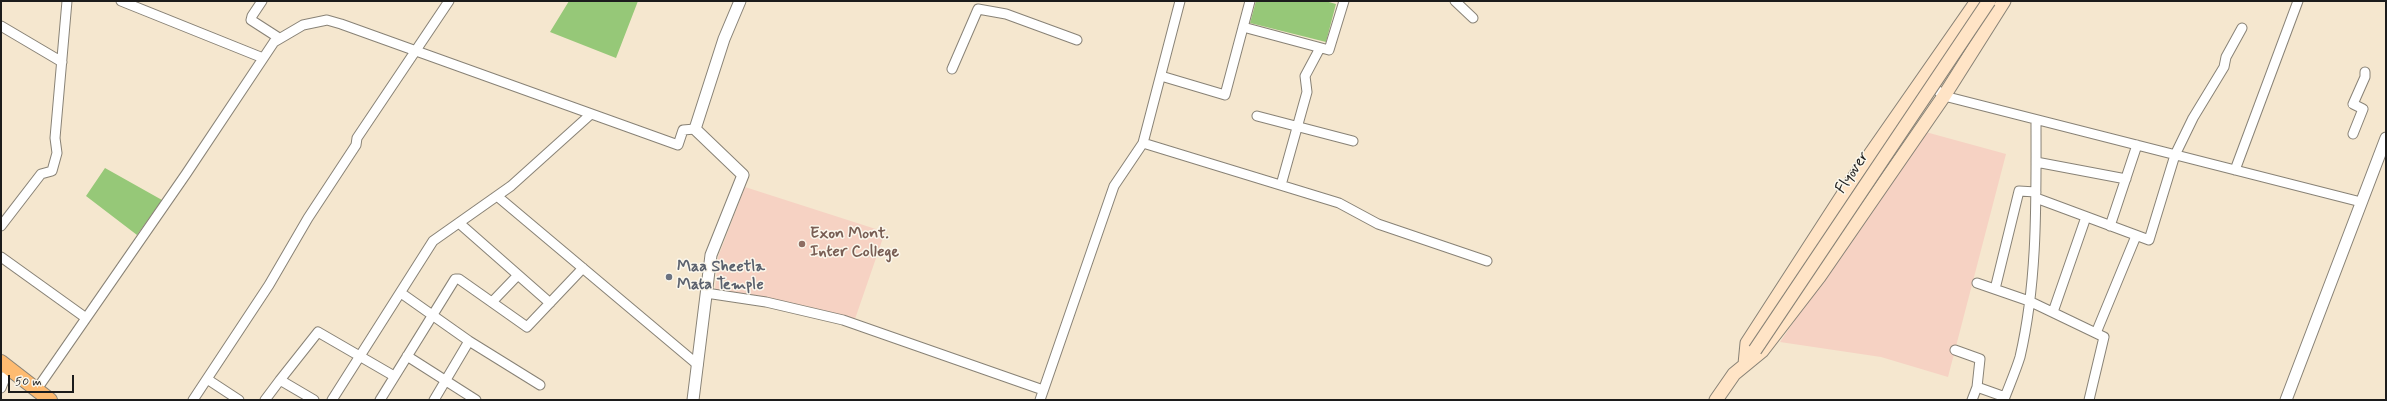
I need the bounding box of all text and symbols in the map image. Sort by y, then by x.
street label: Flyover [1832,148,1874,198]
place label: Exon Mont. Inter College [810,225,899,263]
marker: Exon Mont. Inter College [797,239,807,249]
place label: Maa Sheetla Mata Temple [677,258,765,296]
marker: Maa Sheetla Mata Temple [664,272,674,282]
scale bar [10,367,76,393]
text: 50 m [15,374,42,390]

